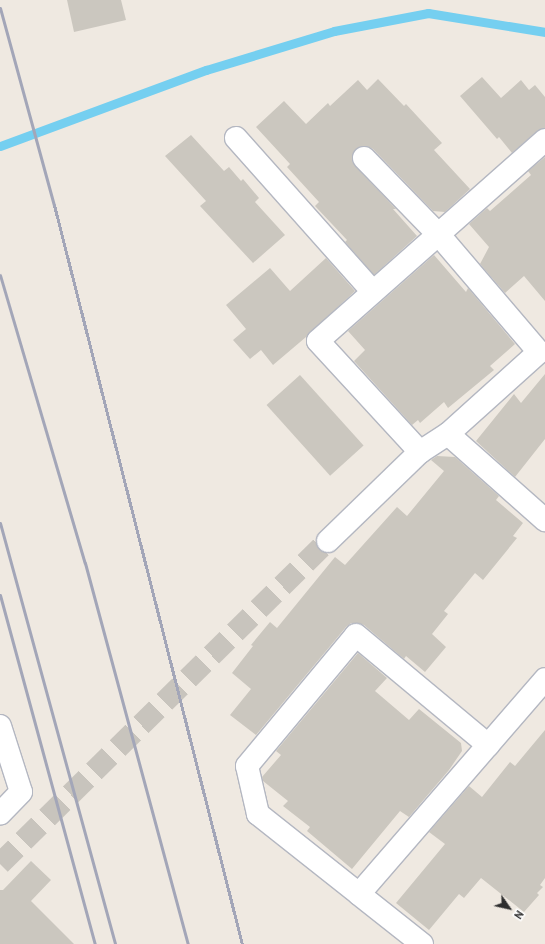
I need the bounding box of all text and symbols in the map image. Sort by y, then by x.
north arrow [489,888,529,928]
text: N [511,908,527,922]

